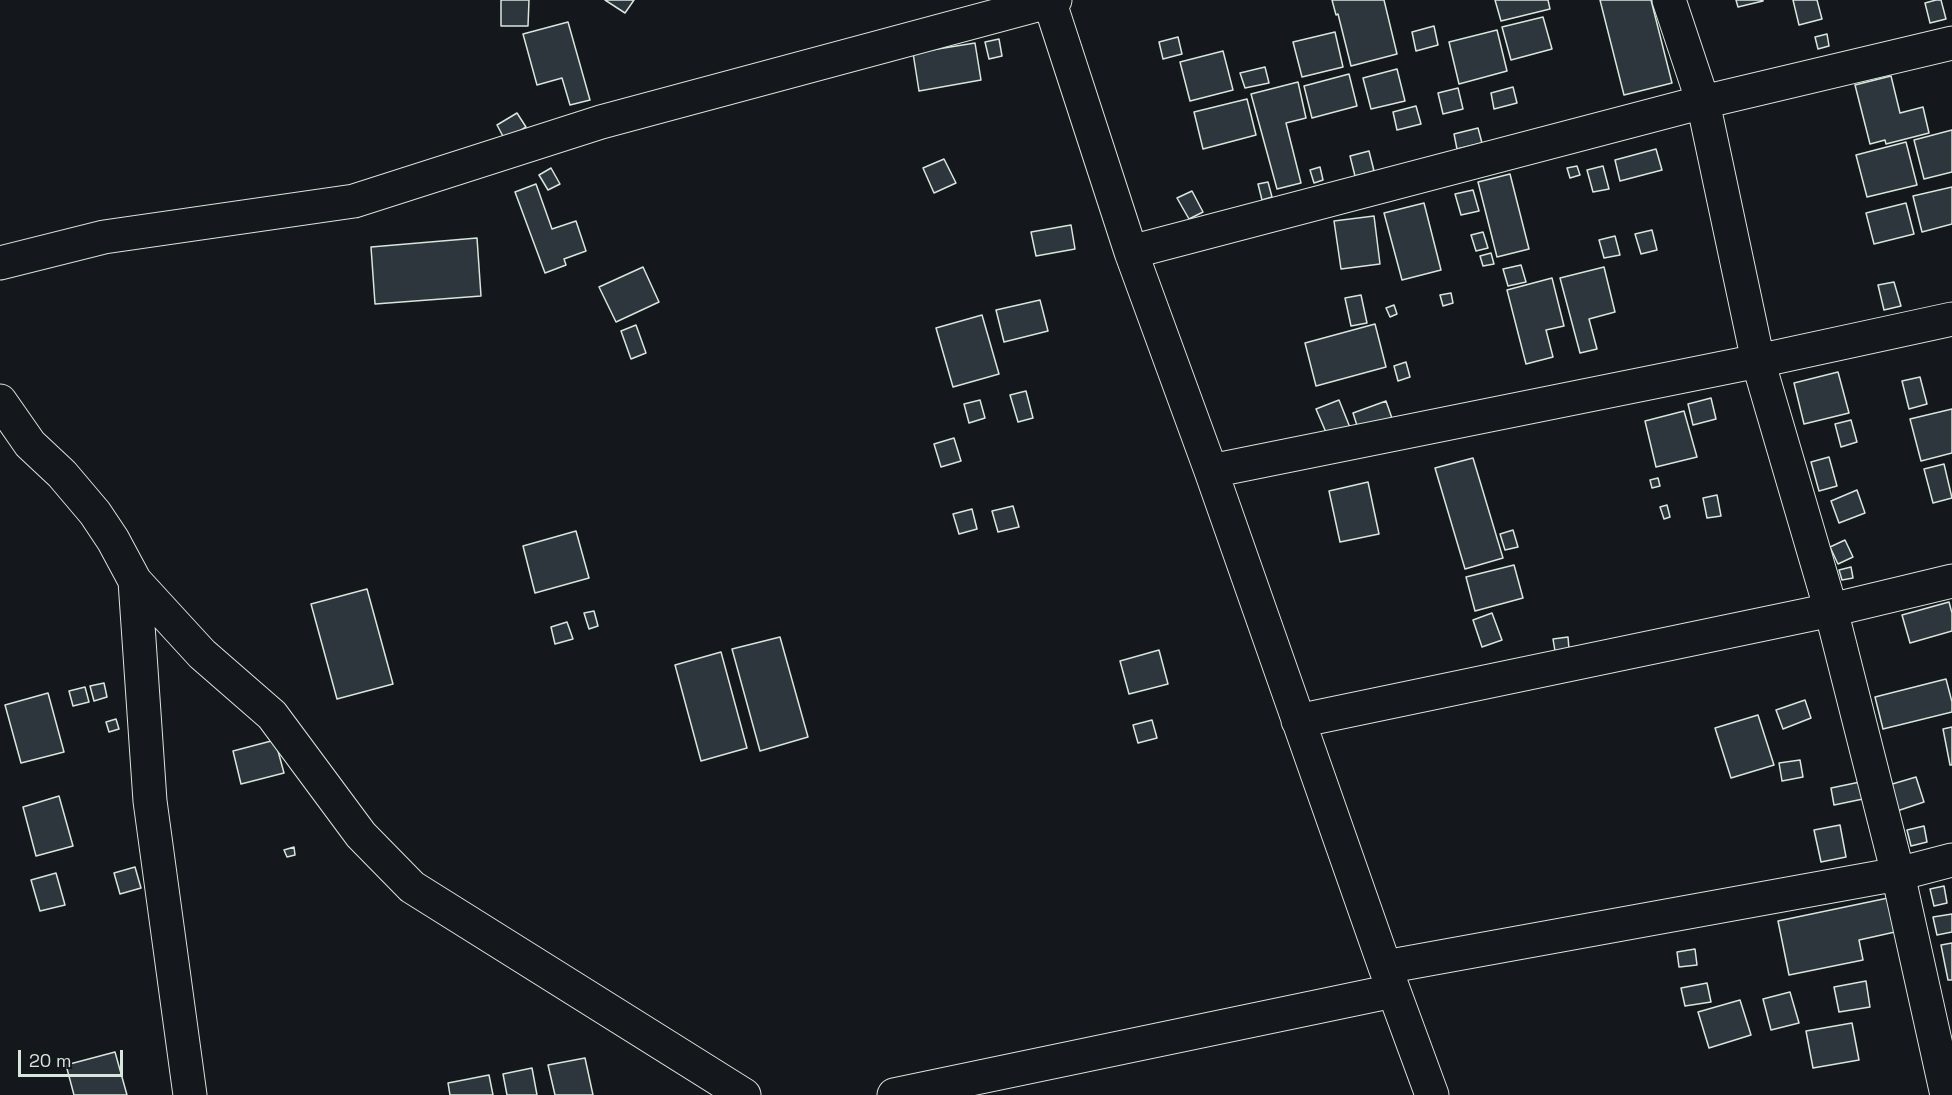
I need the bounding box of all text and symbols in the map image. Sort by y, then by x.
scale bar [21,1038,126,1076]
text: 20 m [29,1049,72,1072]

